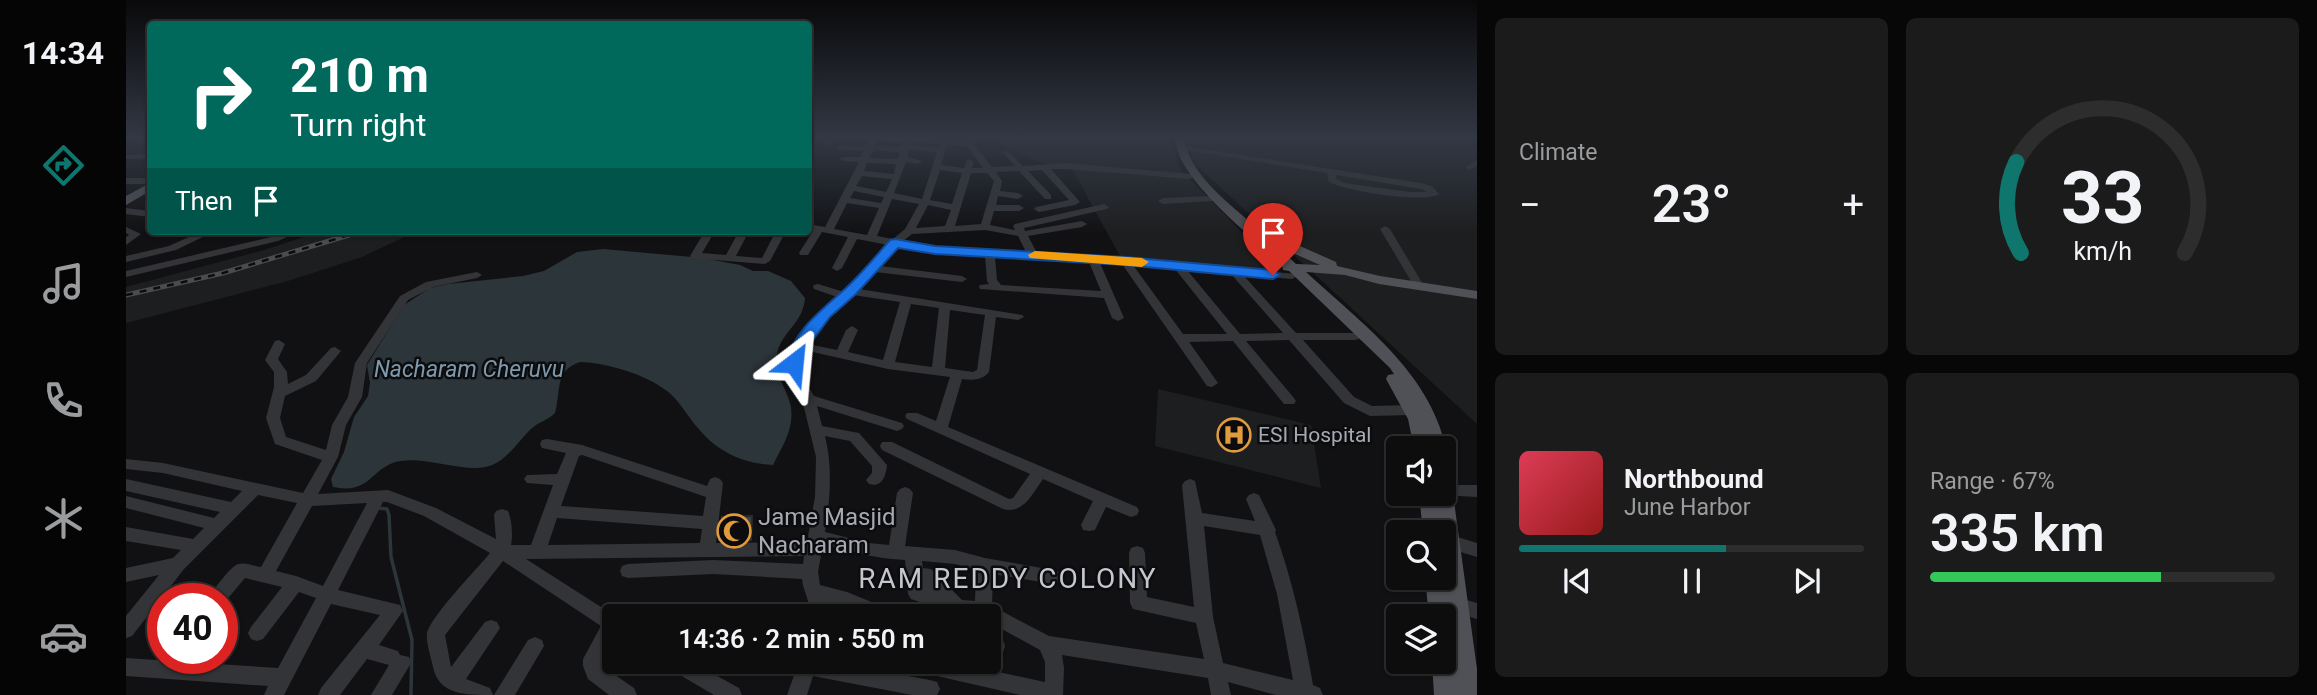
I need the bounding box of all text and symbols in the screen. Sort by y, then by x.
text: 14:34 [22,34,104,72]
text: 210 m [290,47,429,104]
icon: right [175,49,266,140]
text: Turn right [290,106,426,144]
text: Climate [1519,139,1598,166]
icon: directions [39,141,88,190]
text: 33 [2061,155,2144,241]
text: 23° [1652,174,1731,235]
icon: arrive [247,182,285,220]
text: − [1519,183,1541,227]
text: + [1842,183,1864,227]
text: Then [175,186,233,216]
pin [1243,203,1303,275]
icon: arrive [1254,214,1292,252]
text: km/h [2073,236,2132,265]
icon: music [39,259,88,308]
position arrow [757,326,831,400]
water label: Nacharam Cheruvu [374,356,564,383]
icon: phone [39,376,88,425]
hospital icon: ESI Hospital [1215,416,1253,454]
place label: ESI Hospital [1258,423,1371,447]
map controls [1386,436,1456,674]
button: sound [1386,436,1456,506]
text: Northbound [1624,464,1764,494]
text: Range · 67% [1930,468,2055,495]
icon: climate [39,494,88,543]
text: June Harbor [1624,494,1751,521]
place label: Jame Masjid Nacharam [758,503,896,559]
text: 335 km [1930,503,2105,564]
mosque icon: Jame Masjid Nacharam [715,512,753,550]
button: search [1386,520,1456,590]
district label: RAM REDDY COLONY [858,562,1158,595]
icon: previous [1558,562,1596,600]
icon: pause [1673,562,1711,600]
icon: next [1788,562,1826,600]
speed limit sign: 40 [147,583,238,674]
button: layers [1386,604,1456,674]
icon: car [39,612,88,661]
text: 14:36 · 2 min · 550 m [678,624,925,654]

